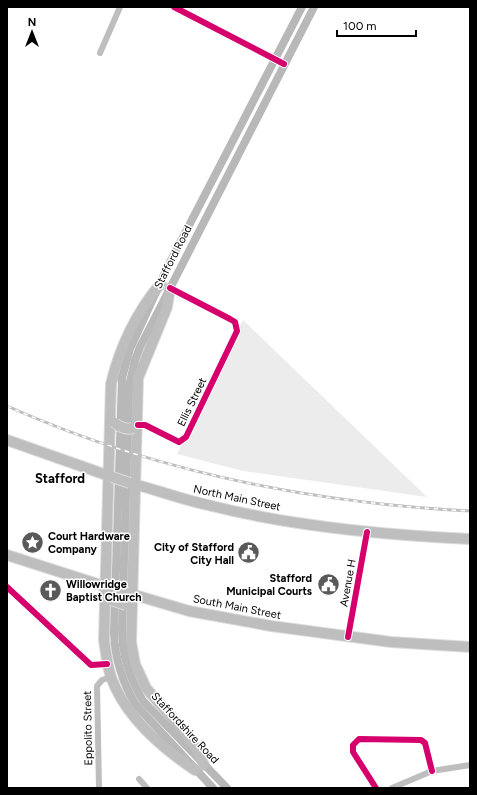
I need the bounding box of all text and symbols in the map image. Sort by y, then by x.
north arrow [12,12,52,52]
scale bar [337,12,416,38]
text: N [28,16,36,29]
text: 100 m [343,19,377,33]
street label: Stafford Road [152,223,194,291]
street label: Ellis Street [175,376,209,428]
district label: Stafford [35,471,85,486]
street label: North Main Street [192,482,282,514]
place icon: Court Hardware Company [19,529,45,555]
place label: Court Hardware Company [48,530,130,556]
public building icon: City of Stafford City Hall [236,540,262,566]
place label: City of Stafford City Hall [154,541,234,567]
street label: Avenue H [337,558,359,608]
public building icon: Stafford Municipal Courts [315,571,341,597]
place label: Stafford Municipal Courts [226,572,312,598]
church icon: Willowridge Baptist Church [38,577,64,603]
place label: Willowridge Baptist Church [66,578,142,604]
street label: South Main Street [192,592,282,622]
street label: Eppolito Street [81,690,95,766]
street label: Staffordshire Road [149,690,221,766]

